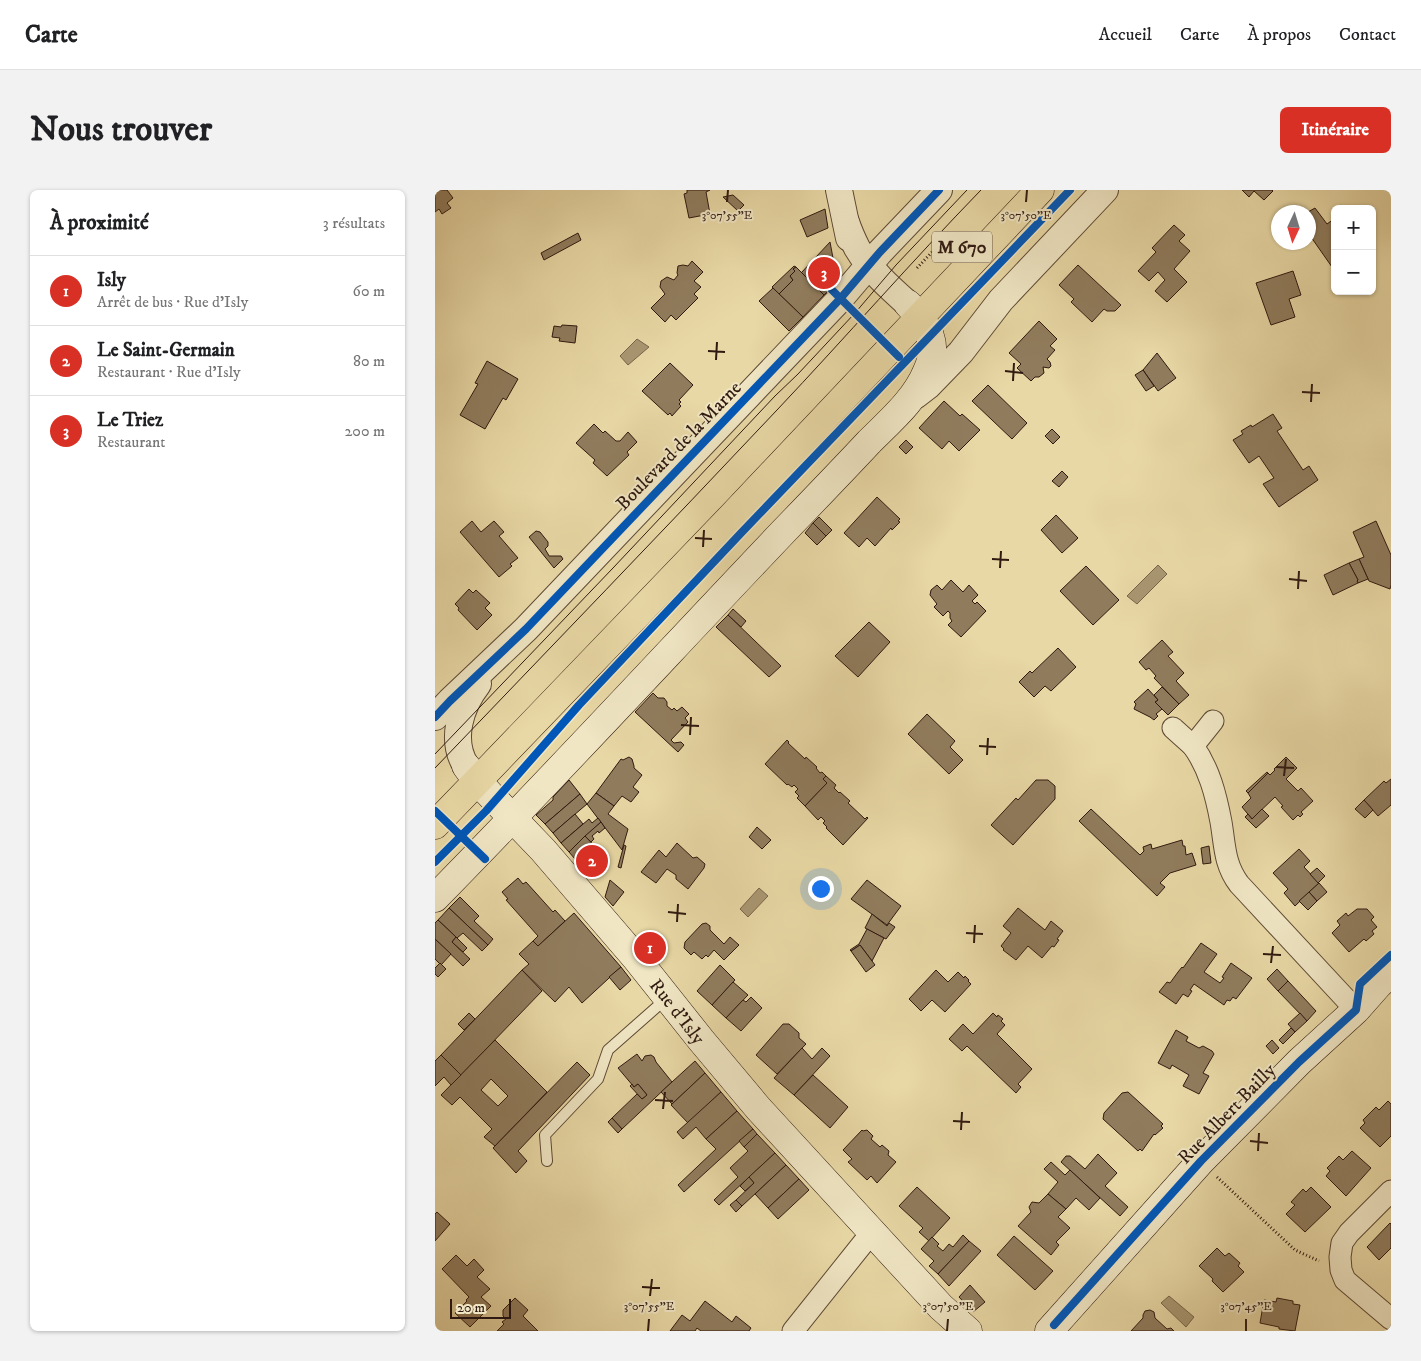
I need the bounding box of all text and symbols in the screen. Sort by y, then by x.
text: Carte [25,20,78,50]
text: Accueil [1099,24,1152,46]
text: Carte [1180,24,1219,46]
text: À propos [1247,24,1311,46]
text: Contact [1339,24,1396,46]
button: Itinéraire [1280,107,1391,153]
text: Nous trouver [30,108,212,152]
north arrow [1271,205,1316,250]
map controls [1331,205,1376,295]
button: + [1331,205,1376,250]
text: 3°07'55"E [702,208,753,223]
text: 3°07'50"E [1000,208,1052,223]
text: À proximité [50,210,149,236]
text: 3 résultats [323,213,385,233]
road number: M 670 [932,232,992,262]
button: − [1331,250,1376,295]
pin: 3 [808,254,840,292]
text: Isly [97,269,126,292]
text: 1 [63,281,69,301]
text: 60 m [353,281,385,301]
text: Arrêt de bus · Rue d'Isly [97,292,248,312]
text: Le Saint-Germain [97,339,235,362]
text: 2 [62,351,70,371]
text: 80 m [353,351,385,371]
text: Restaurant · Rue d'Isly [97,362,241,382]
street label: Boulevard de la Marne [612,377,747,515]
text: Le Triez [97,409,163,432]
text: 3 [63,421,69,441]
text: 200 m [344,421,385,441]
text: Restaurant [97,432,165,452]
pin: 2 [576,842,608,880]
your location [808,876,834,902]
pin: 1 [634,929,666,967]
street label: Rue d'Isly [644,975,710,1050]
street label: Rue Albert Bailly [1173,1058,1281,1169]
scale bar [450,1296,511,1319]
text: 20 m [457,1299,485,1317]
text: 3°07'55"E [624,1299,675,1314]
text: 3°07'50"E [922,1299,974,1314]
text: 3°07'45"E [1220,1299,1272,1314]

